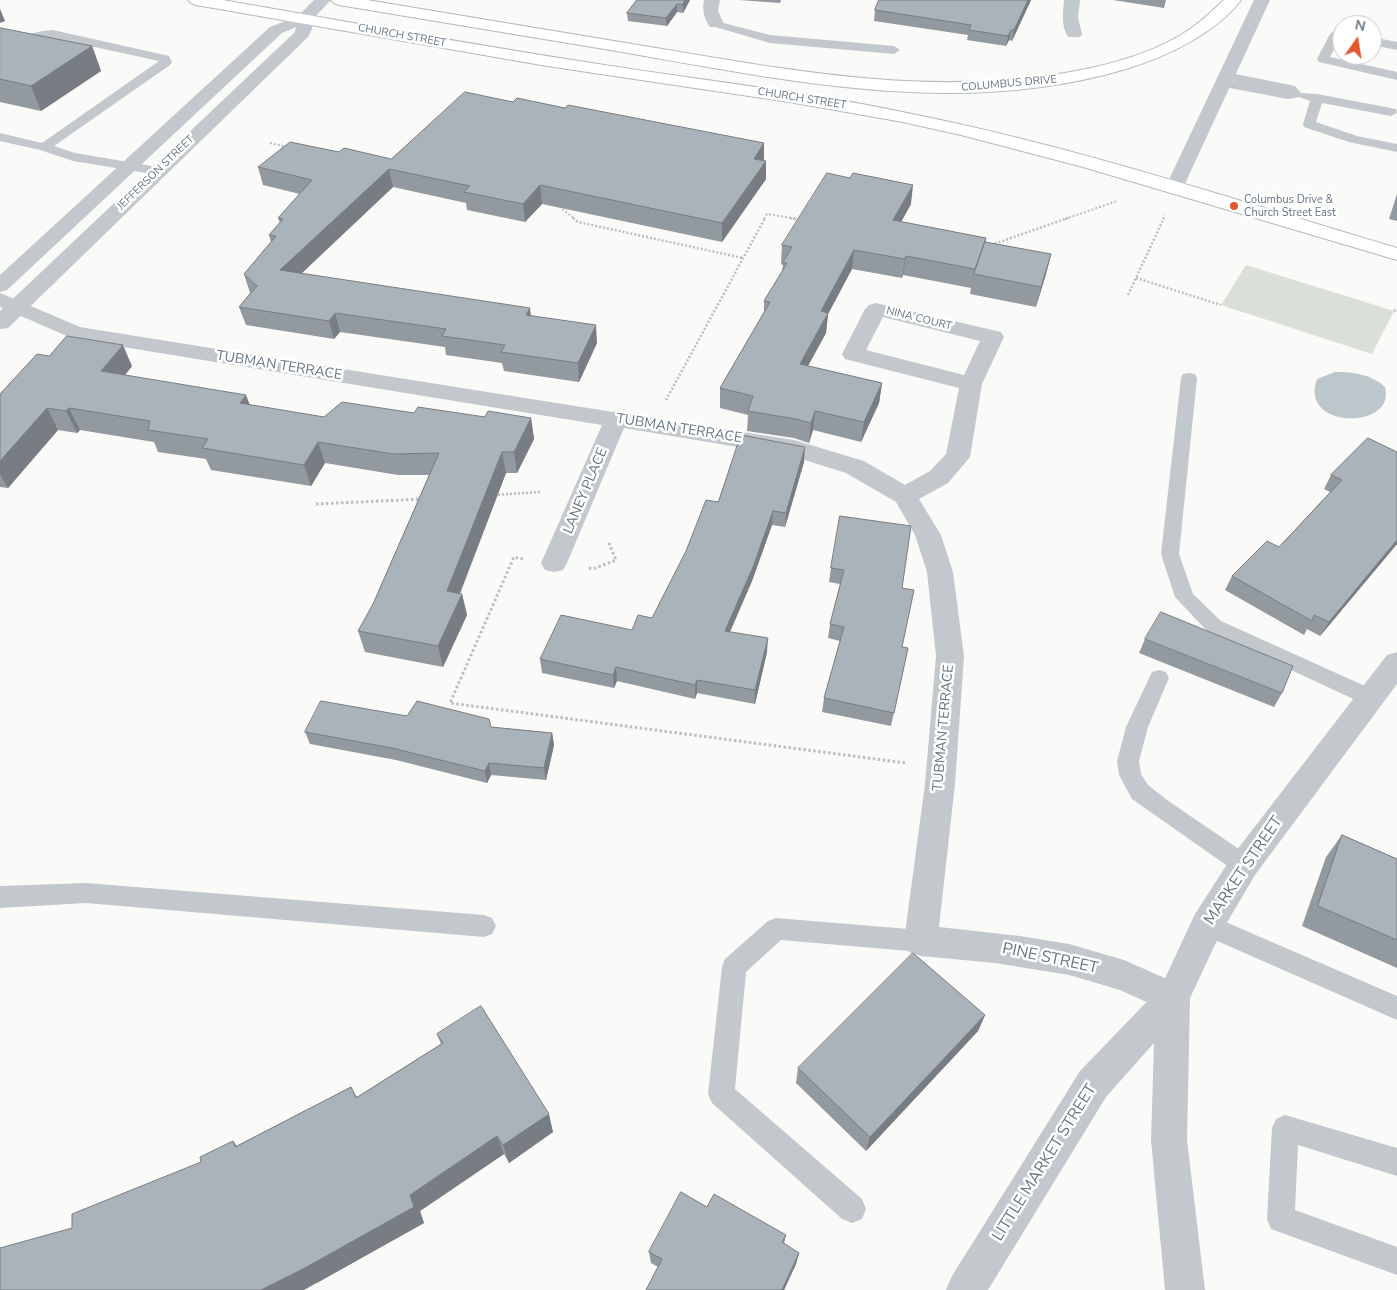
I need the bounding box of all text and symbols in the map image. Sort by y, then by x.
north arrow [1332,15,1382,65]
text: N [1353,15,1367,36]
street label: CHURCH STREET [357,22,447,50]
street label: COLUMBUS DRIVE [961,73,1057,95]
street label: CHURCH STREET [757,85,847,113]
street label: JEFFERSON STREET [115,133,197,213]
place label: Columbus Drive & Church Street East [1244,193,1336,219]
marker: Columbus Drive & Church Street East [1228,200,1240,212]
street label: NINA COURT [885,304,953,334]
street label: TUBMAN TERRACE [215,348,343,384]
street label: TUBMAN TERRACE [615,411,743,447]
street label: LANEY PLACE [560,446,612,536]
street label: TUBMAN TERRACE [930,664,958,792]
street label: MARKET STREET [1201,813,1287,929]
street label: PINE STREET [1000,939,1100,979]
street label: LITTLE MARKET STREET [989,1081,1101,1245]

